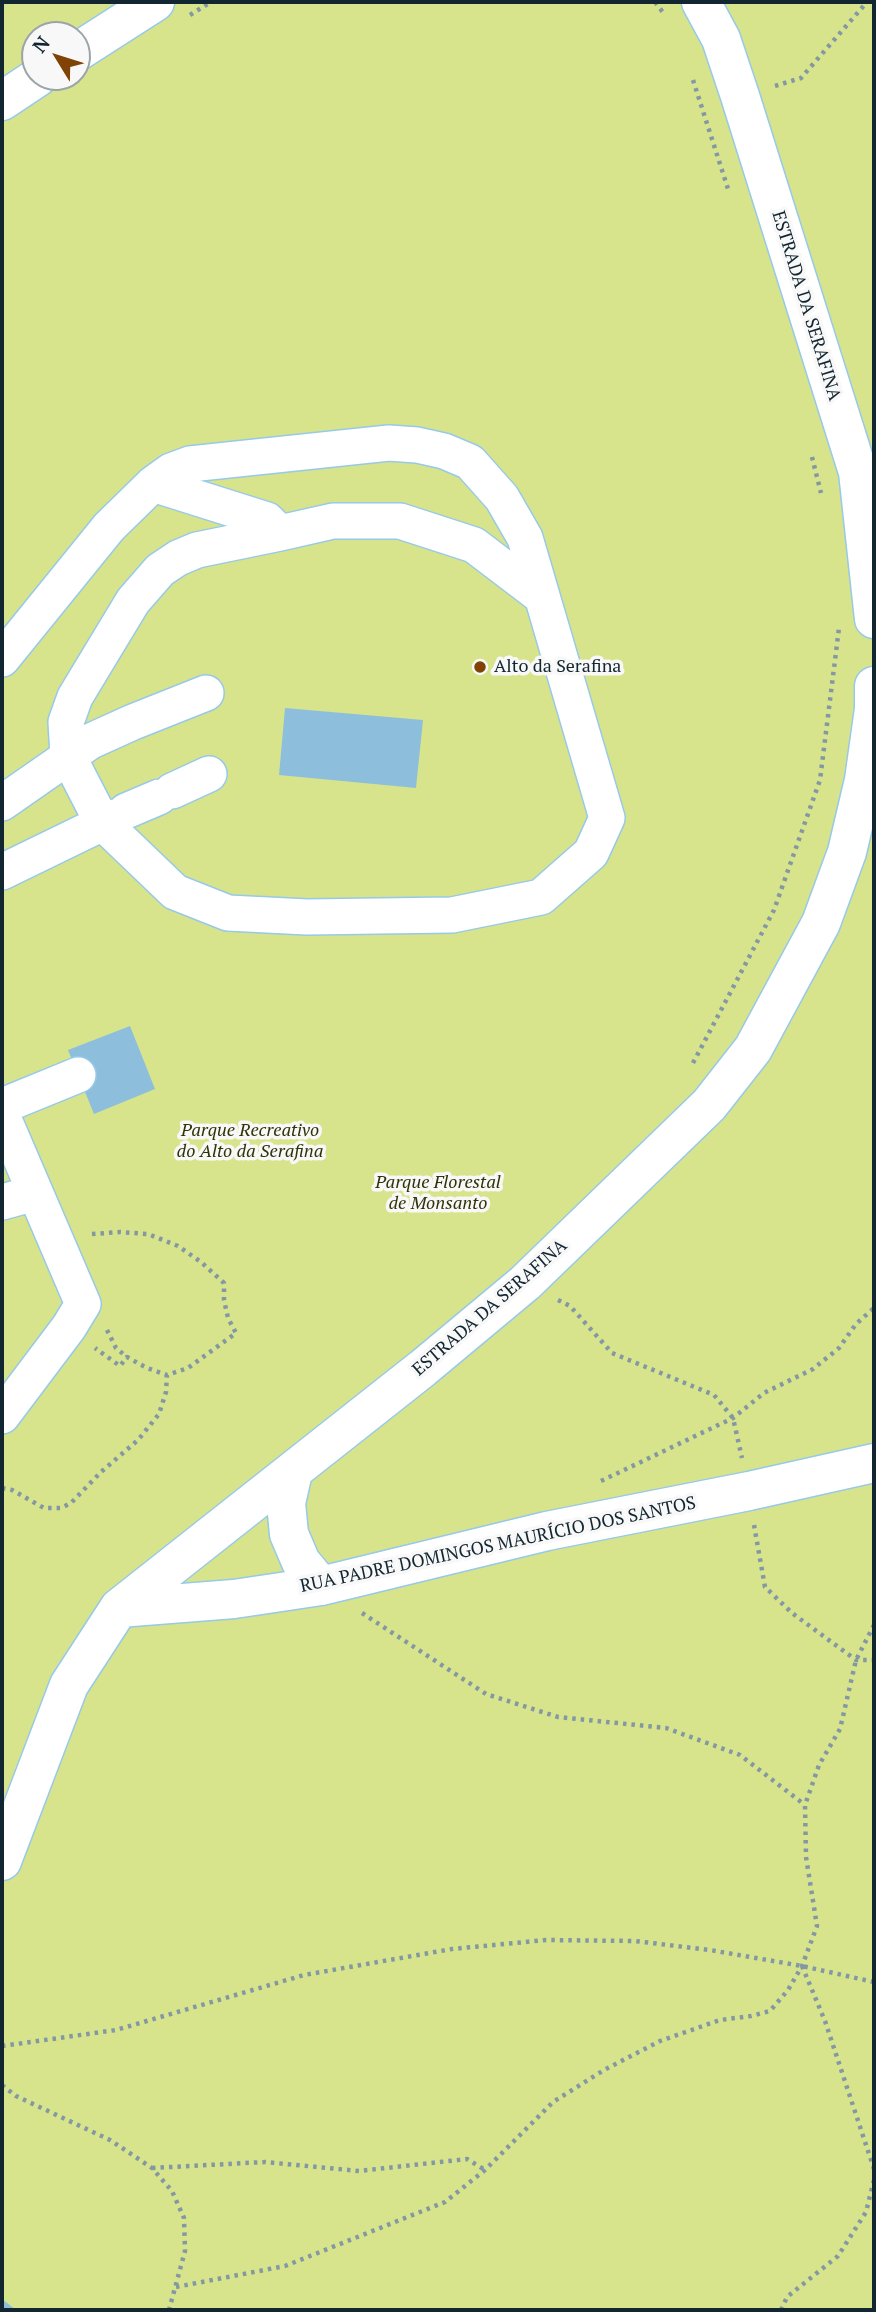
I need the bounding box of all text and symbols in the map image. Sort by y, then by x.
north arrow [21,21,91,91]
text: N [26,31,55,57]
street label: ESTRADA DA SERAFINA [767,208,845,404]
place label: Alto da Serafina [494,656,621,678]
marker: Alto da Serafina [472,659,488,675]
park label: Parque Recreativo do Alto da Serafina [177,1120,323,1162]
park label: Parque Florestal de Monsanto [375,1172,501,1214]
street label: ESTRADA DA SERAFINA [408,1235,572,1381]
street label: RUA PADRE DOMINGOS MAURÍCIO DOS SANTOS [298,1492,698,1598]

